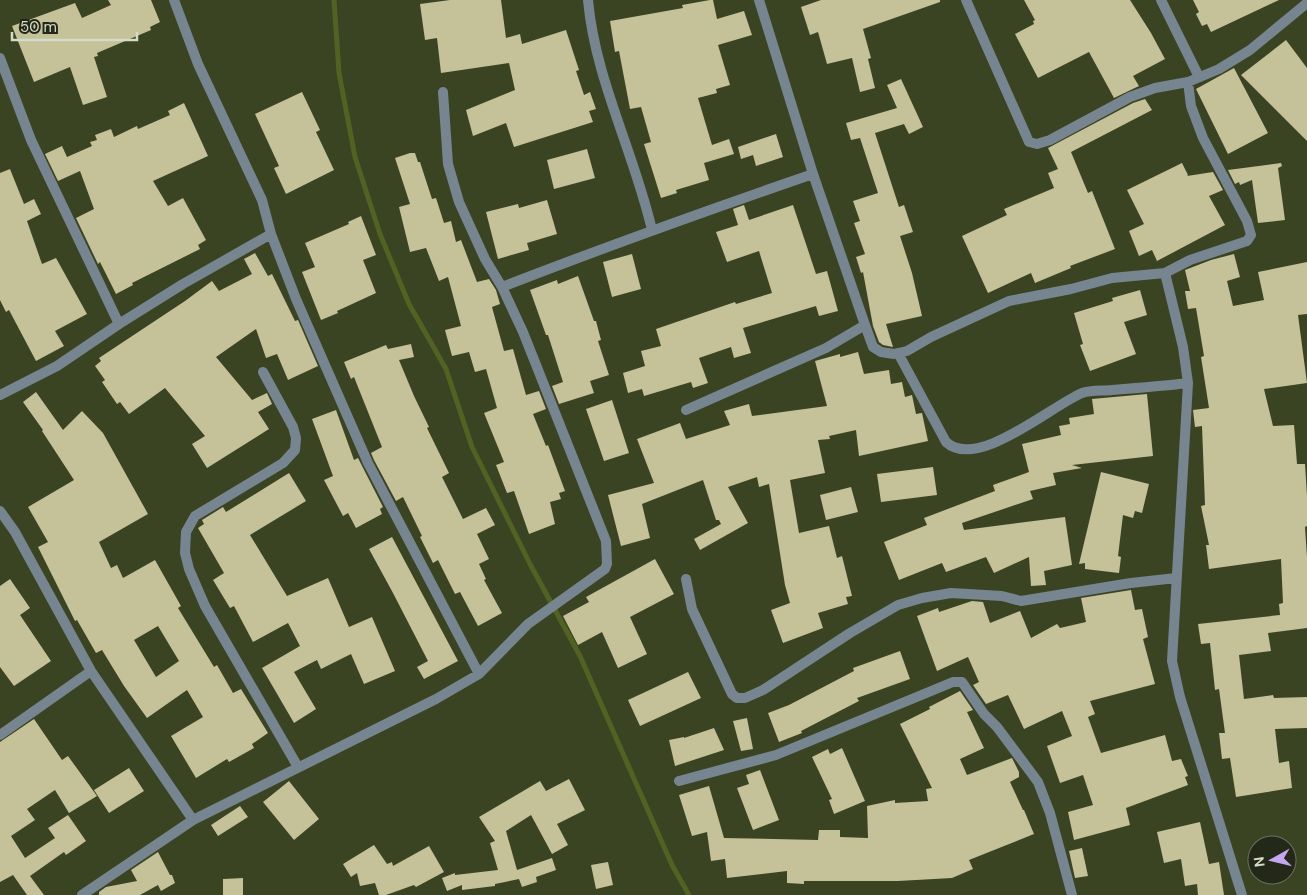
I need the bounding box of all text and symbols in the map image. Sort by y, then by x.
scale bar [12,10,138,42]
text: 50 m [20,17,57,37]
north arrow [1247,835,1297,885]
text: N [1250,855,1269,868]

